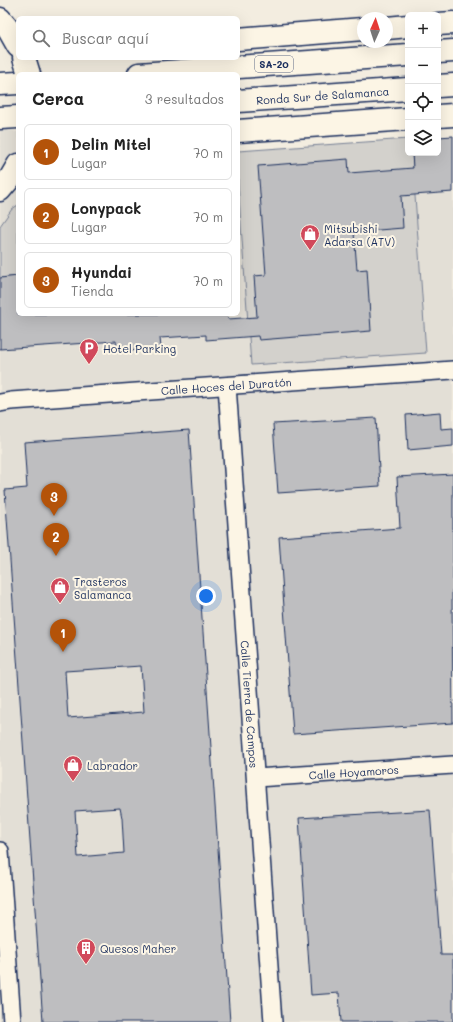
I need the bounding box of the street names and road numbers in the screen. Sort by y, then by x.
road number: SA-20 [255,56,293,72]
street label: Ronda Sur de Salamanca [256,83,390,107]
street label: Calle Hoces del Duratón [160,374,292,398]
street label: Calle Tierra de Campos [238,640,262,768]
street label: Calle Hoyamoros [308,761,399,782]

